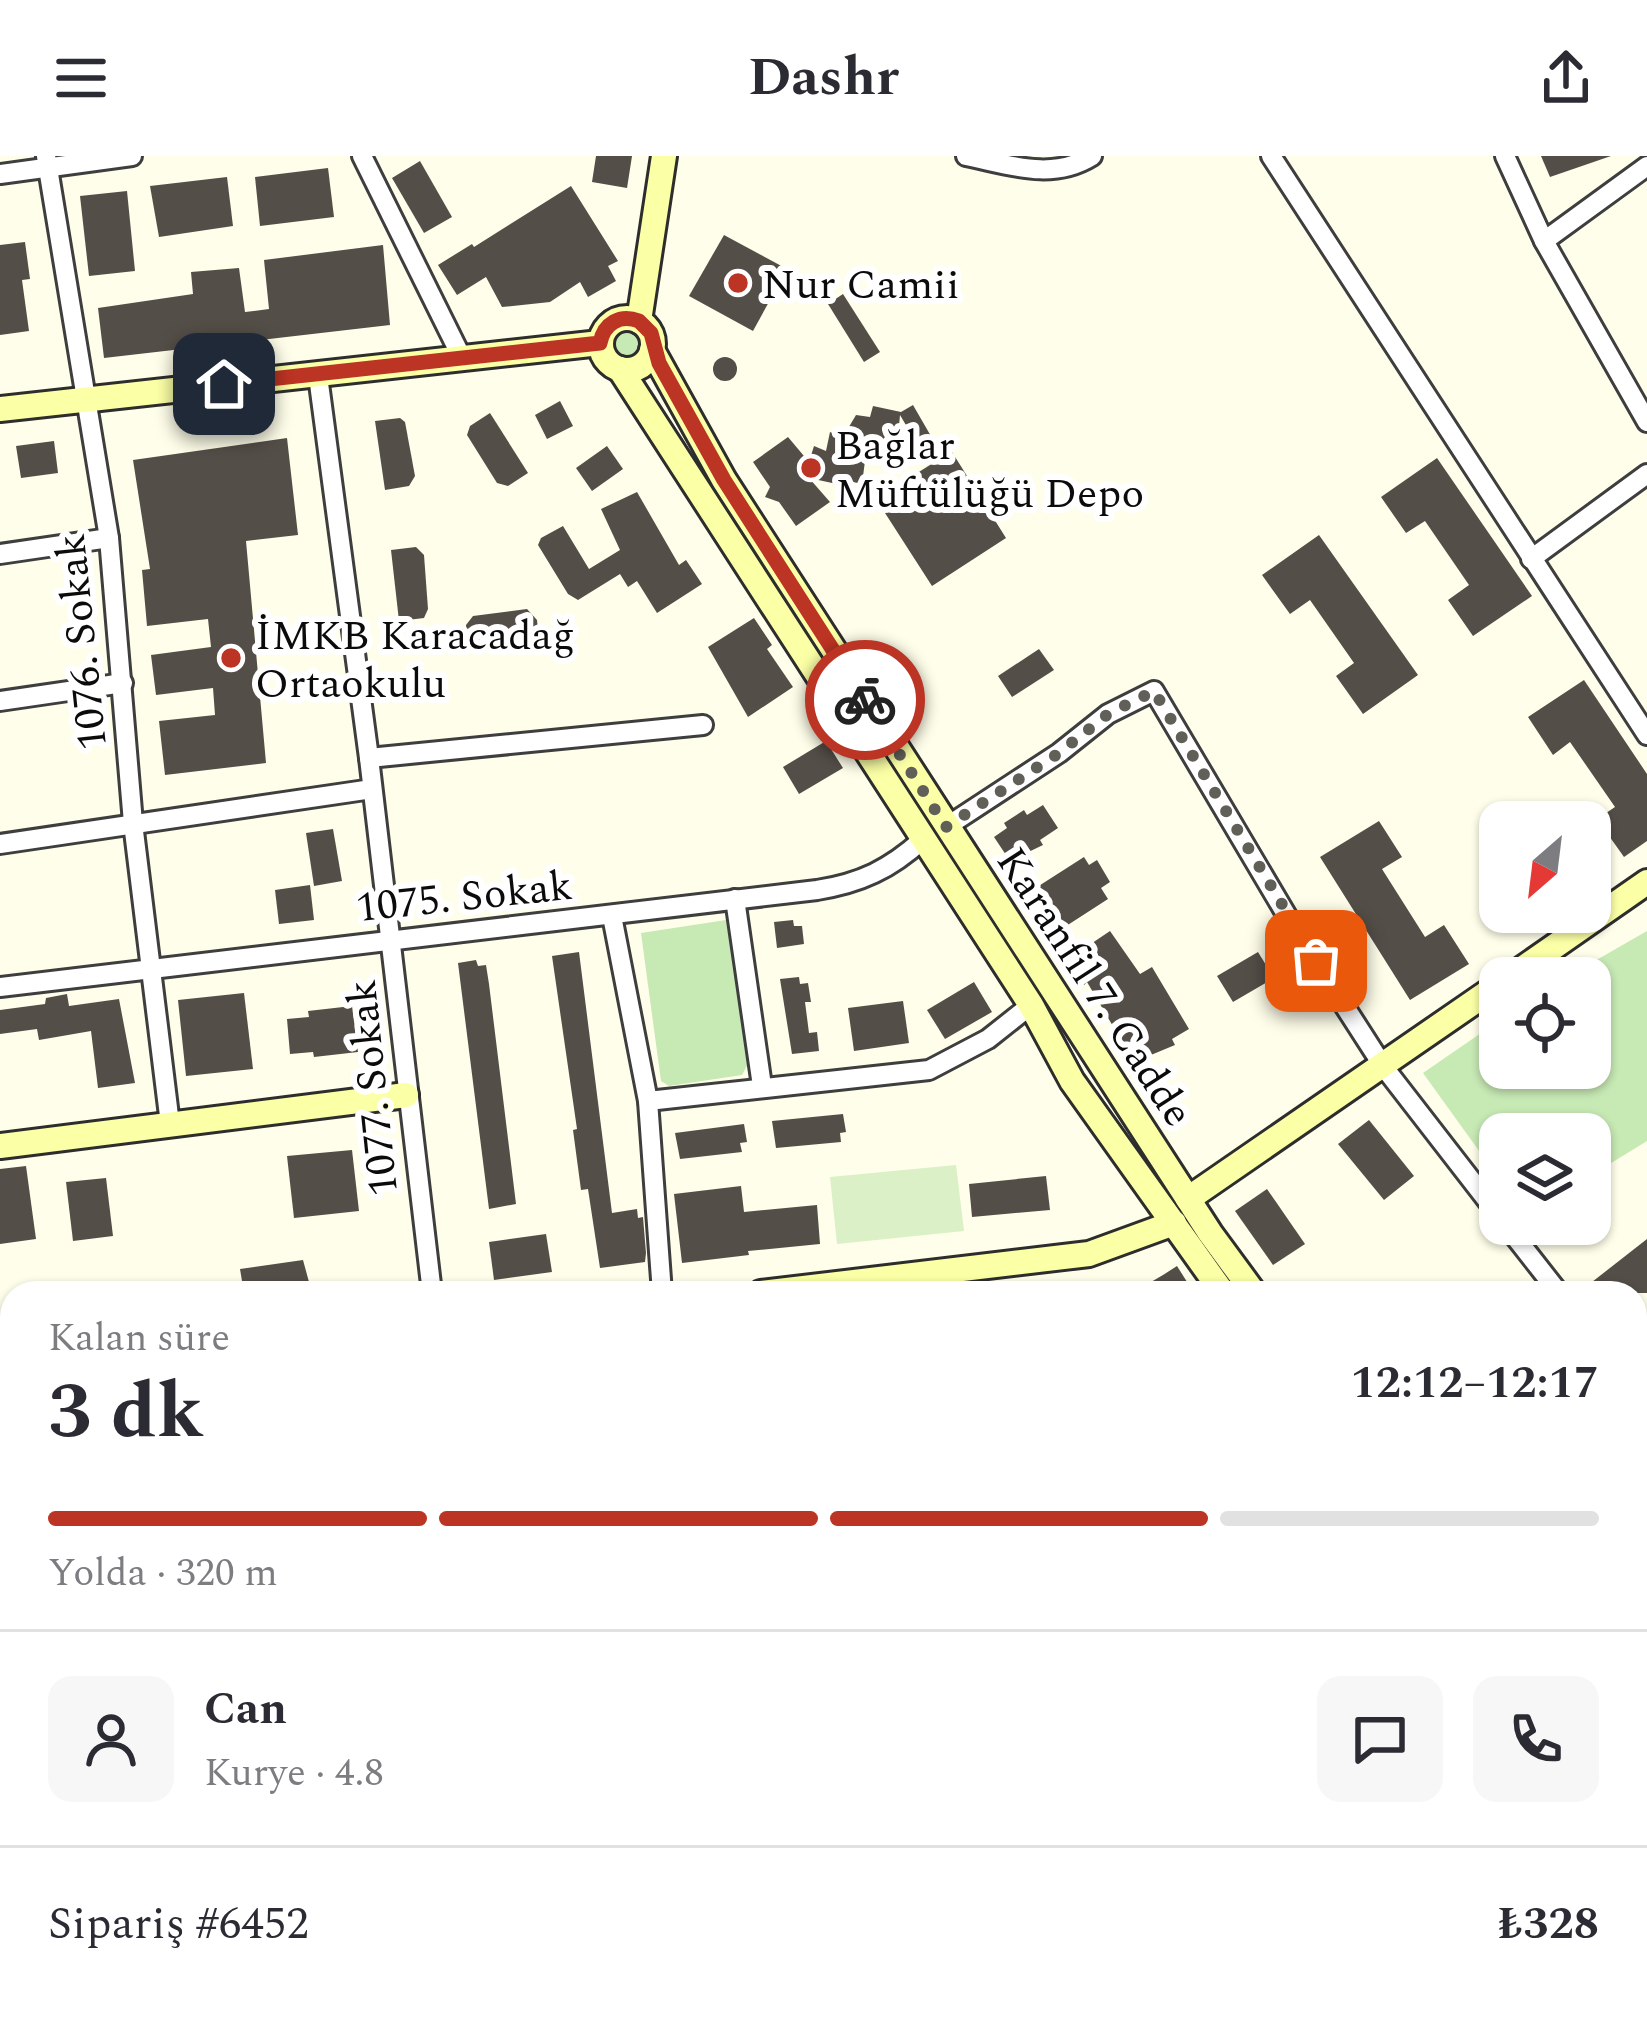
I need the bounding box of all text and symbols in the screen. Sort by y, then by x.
text: Dashr [748,37,899,119]
icon: menu [48,45,114,111]
icon: share [1533,45,1599,111]
place label: Nur Camii [762,254,960,317]
marker: Nur Camii [725,270,751,296]
pin [173,333,275,435]
icon: home [191,351,257,417]
place label: Bağlar Müftülüğü Depo [835,415,1144,526]
marker: Bağlar Müftülüğü Depo [798,455,824,481]
street label: 1076. Sokak [40,530,125,753]
place label: İMKB Karacadağ Ortaokulu [255,605,575,716]
courier [805,640,925,760]
marker: İMKB Karacadağ Ortaokulu [218,645,244,671]
icon: bike [832,667,898,733]
north arrow [1479,801,1611,933]
map controls [1479,801,1611,1245]
street label: Karanfil 7. Cadde [980,835,1208,1140]
street label: 1075. Sokak [353,855,576,940]
pin [1265,910,1367,1012]
icon: bag [1283,928,1349,994]
button: locate [1479,957,1611,1089]
street label: 1077. Sokak [331,976,416,1199]
button: layers [1479,1113,1611,1245]
text: Kalan süre [48,1309,230,1368]
text: 12:12–12:17 [1350,1349,1599,1418]
text: 3 dk [48,1353,204,1472]
text: Yolda · 320 m [48,1544,278,1603]
text: Can [204,1675,287,1744]
button: person [48,1676,174,1802]
button: chat [1317,1676,1443,1802]
button: phone [1473,1676,1599,1802]
text: Kurye · 4.8 [204,1744,384,1803]
text: Sipariş #6452 [48,1890,309,1959]
text: ₺328 [1498,1890,1599,1959]

